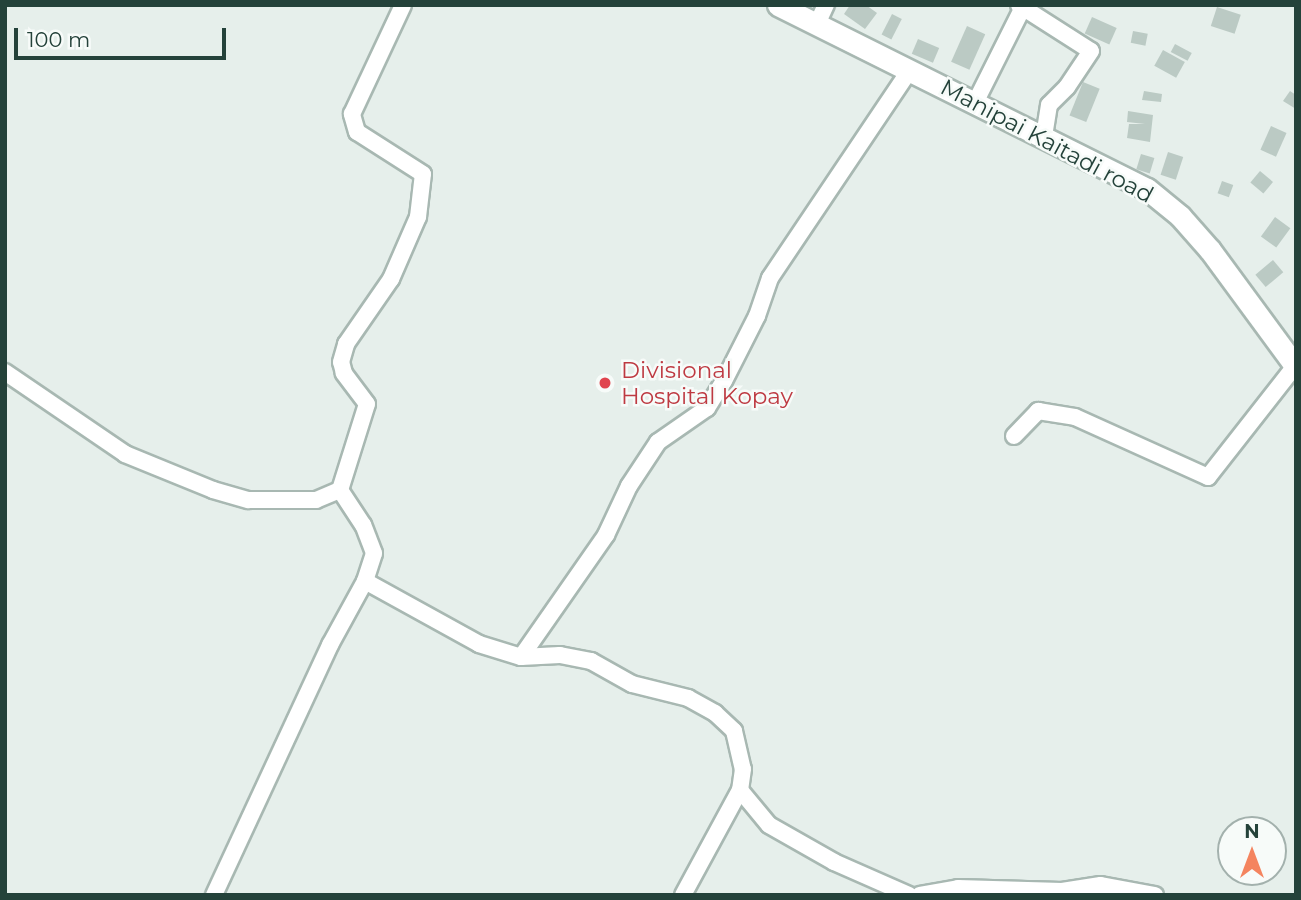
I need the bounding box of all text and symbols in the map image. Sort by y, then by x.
scale bar [18,14,229,58]
text: 100 m [27,27,90,52]
street label: Manipai Kaitadi road [936,73,1158,209]
place label: Divisional Hospital Kopay [621,356,793,410]
marker: Divisional Hospital Kopay [595,373,615,393]
north arrow [1217,816,1287,886]
text: N [1244,820,1260,843]

